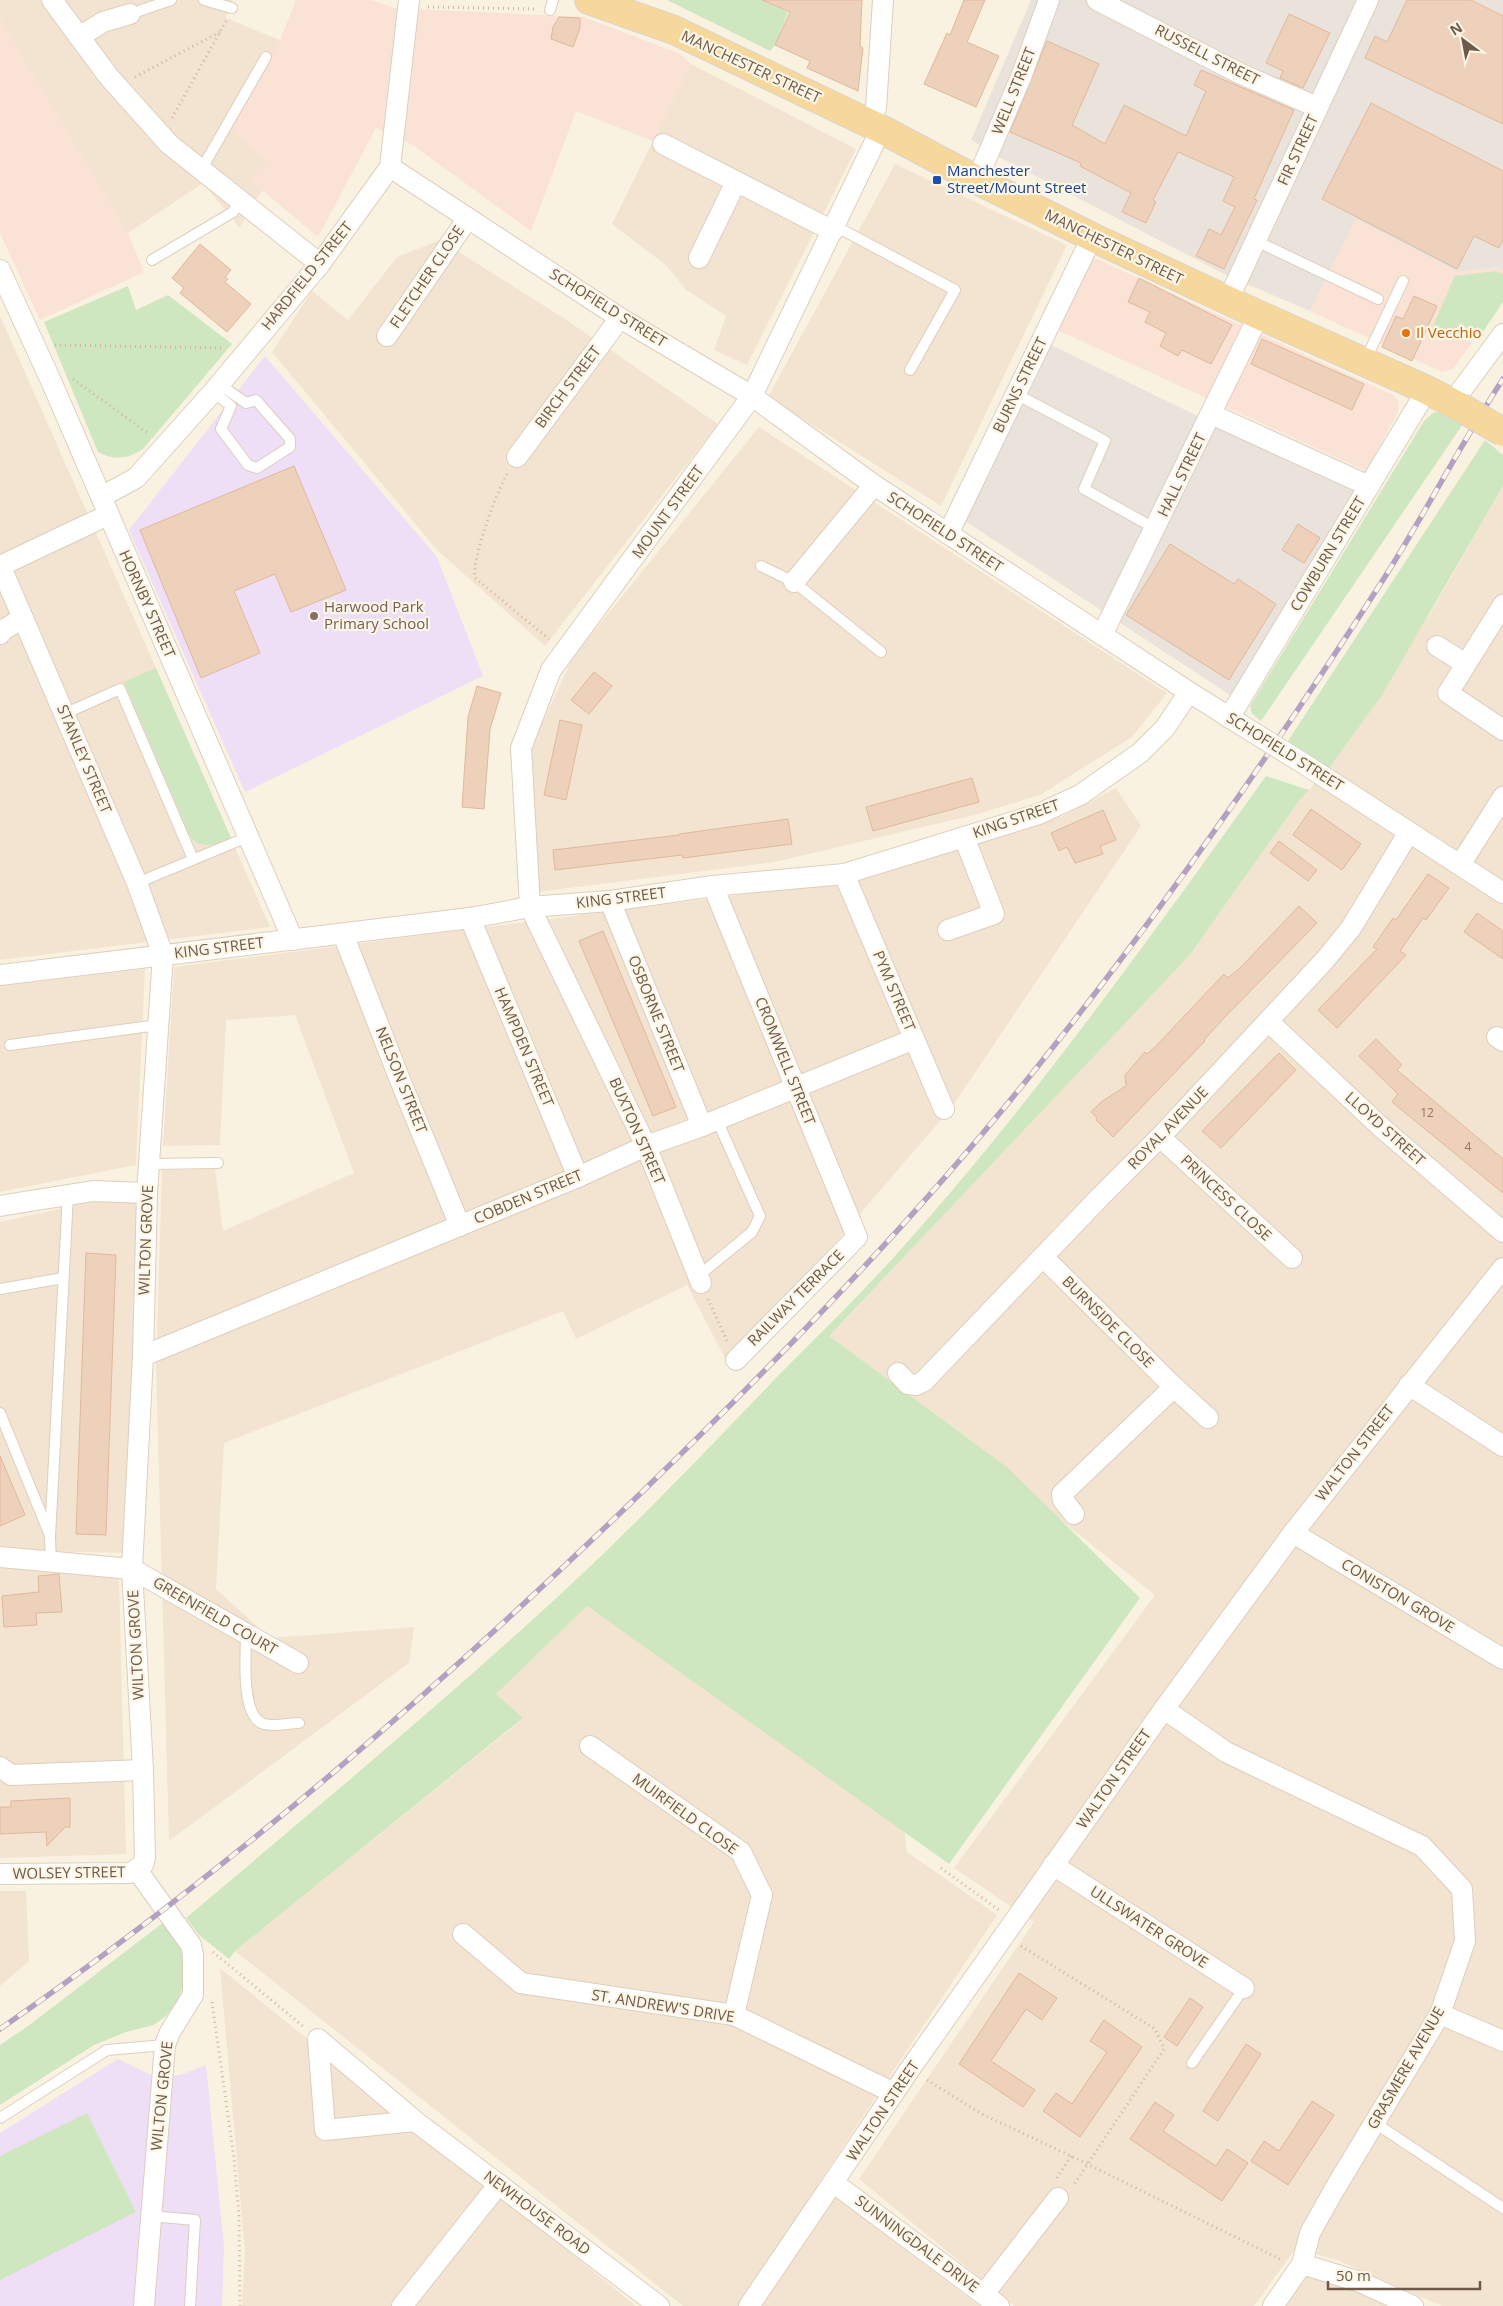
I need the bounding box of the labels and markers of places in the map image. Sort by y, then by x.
place label: Manchester Street/Mount Street [947,160,1086,197]
marker: Manchester Street/Mount Street [931,174,943,186]
place label: Il Vecchio [1416,322,1482,342]
marker: Il Vecchio [1400,327,1412,339]
place label: Harwood Park Primary School [324,596,429,633]
marker: Harwood Park Primary School [308,610,320,622]

